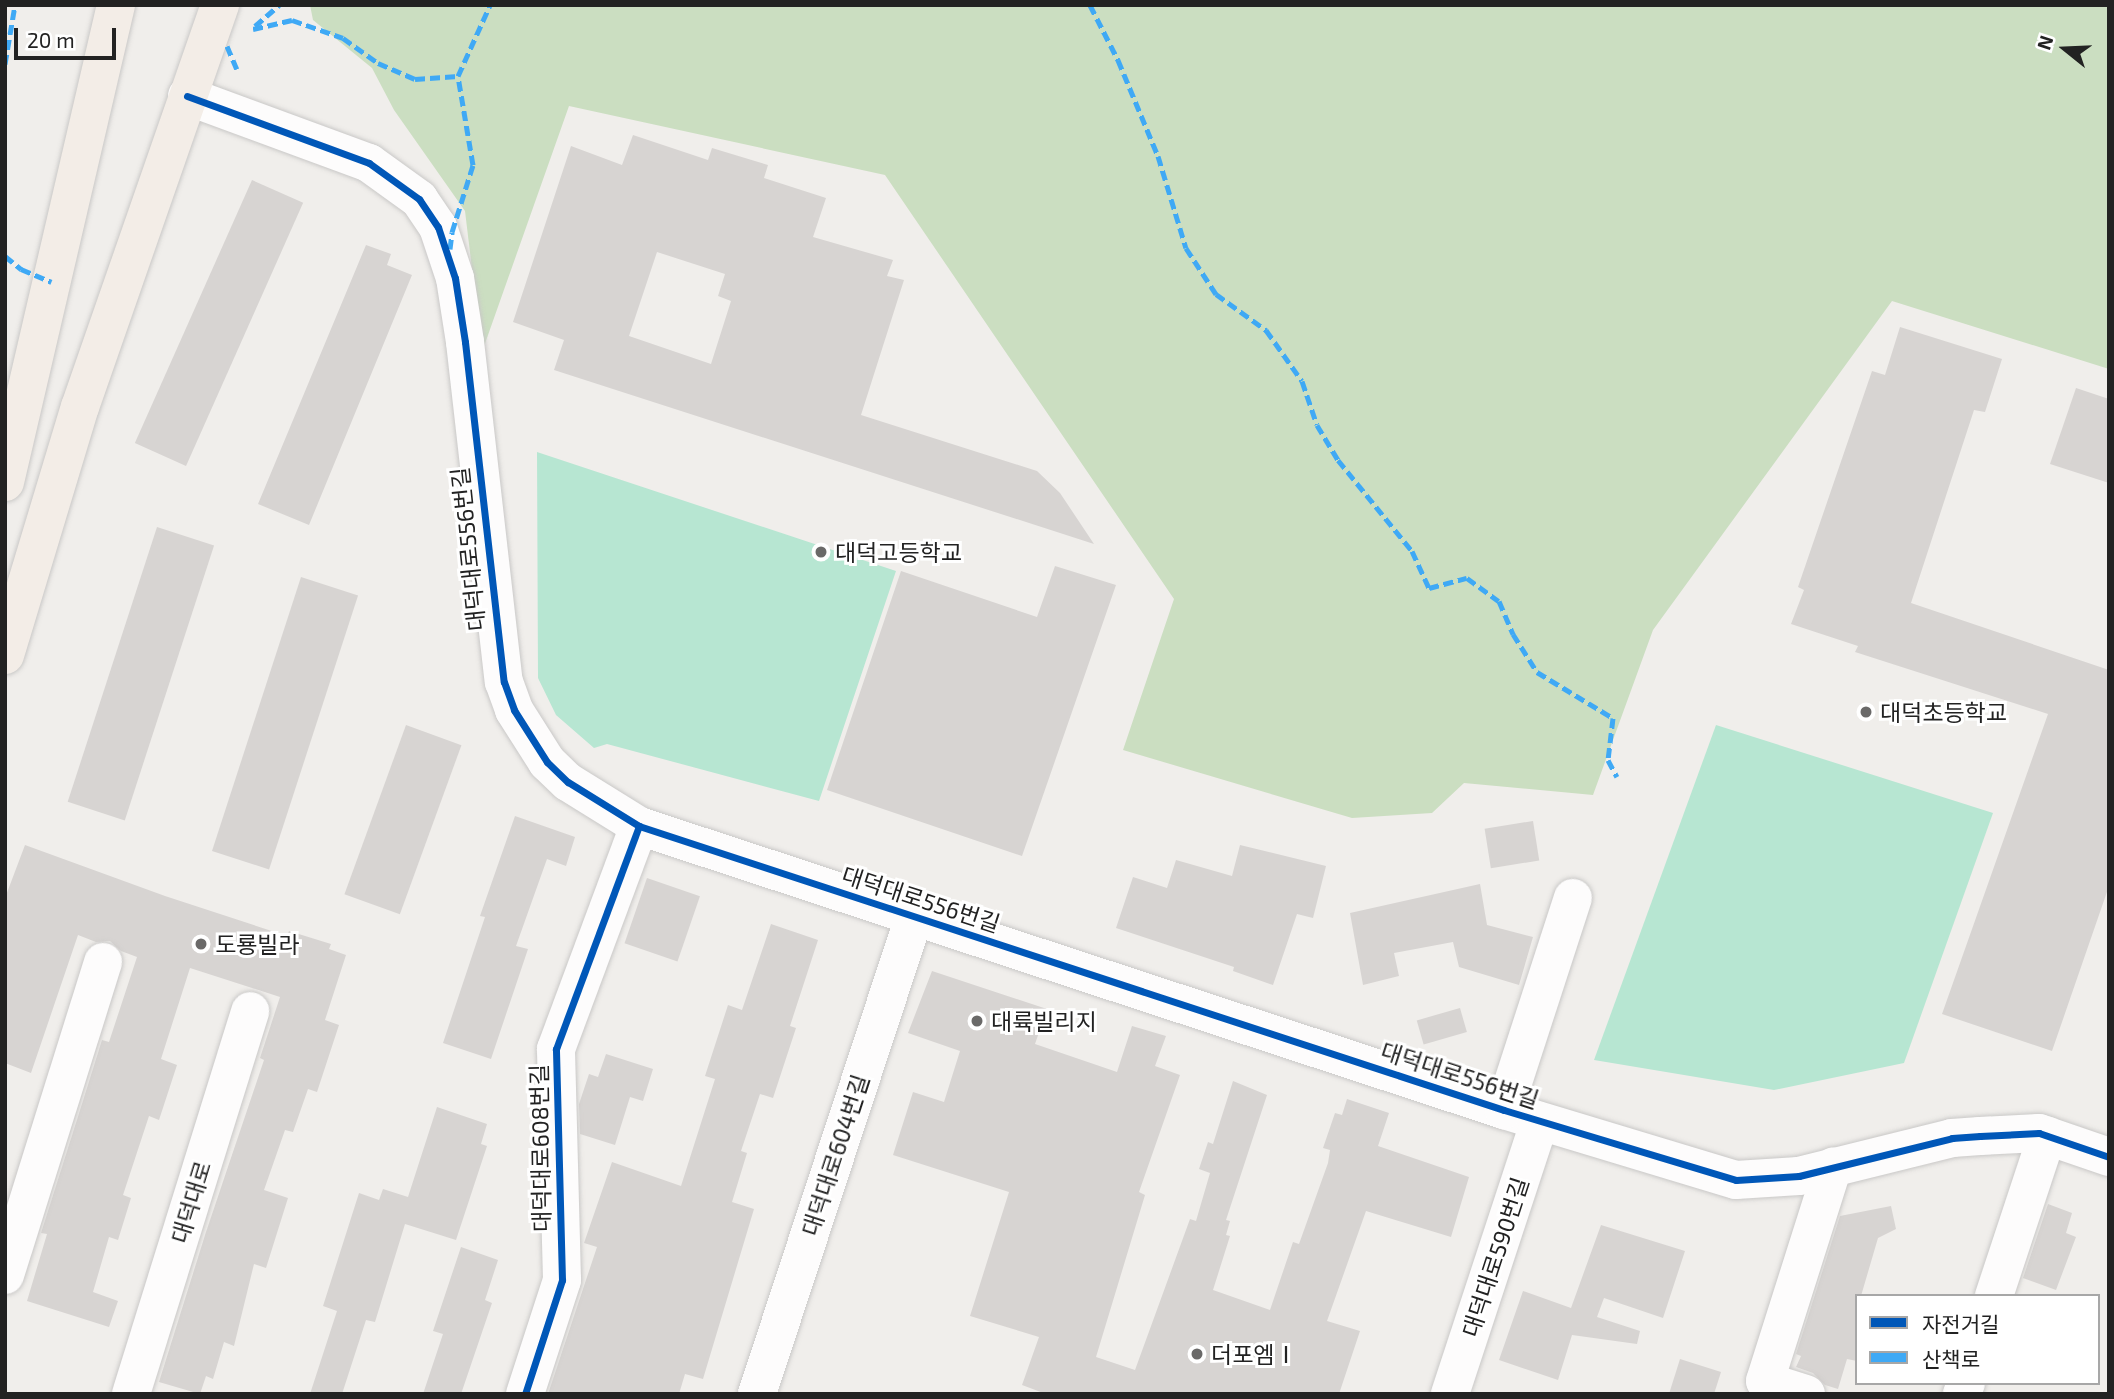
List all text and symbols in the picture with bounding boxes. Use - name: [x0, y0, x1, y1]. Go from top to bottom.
- scale bar: [18, 14, 119, 58]
- north arrow: [2030, 14, 2100, 84]
- text: 20 m: [27, 27, 75, 52]
- text: N: [2031, 32, 2058, 52]
- street label: 대덕대로556번길: [446, 466, 490, 632]
- place label: 대덕고등학교: [835, 538, 962, 566]
- marker: 대덕고등학교: [813, 544, 829, 560]
- place label: 대덕초등학교: [1880, 698, 2007, 726]
- marker: 대덕초등학교: [1858, 704, 1874, 720]
- street label: 대덕대로556번길: [838, 860, 1004, 938]
- place label: 도룡빌라: [215, 930, 300, 958]
- marker: 도룡빌라: [193, 936, 209, 952]
- place label: 대륙빌리지: [991, 1007, 1097, 1035]
- marker: 대륙빌리지: [969, 1013, 985, 1029]
- street label: 대덕대로556번길: [1377, 1036, 1543, 1114]
- street label: 대덕대로608번길: [525, 1064, 555, 1232]
- street label: 대덕대로604번길: [796, 1071, 874, 1239]
- street label: 대덕대로: [165, 1157, 217, 1247]
- street label: 대덕대로590번길: [1456, 1174, 1534, 1340]
- legend: [1855, 1294, 2100, 1385]
- text: 자전거길: [1922, 1311, 1999, 1336]
- place label: 더포엠Ⅰ: [1211, 1340, 1297, 1368]
- marker: 더포엠Ⅰ: [1189, 1346, 1205, 1362]
- text: 산책로: [1922, 1346, 1980, 1371]

